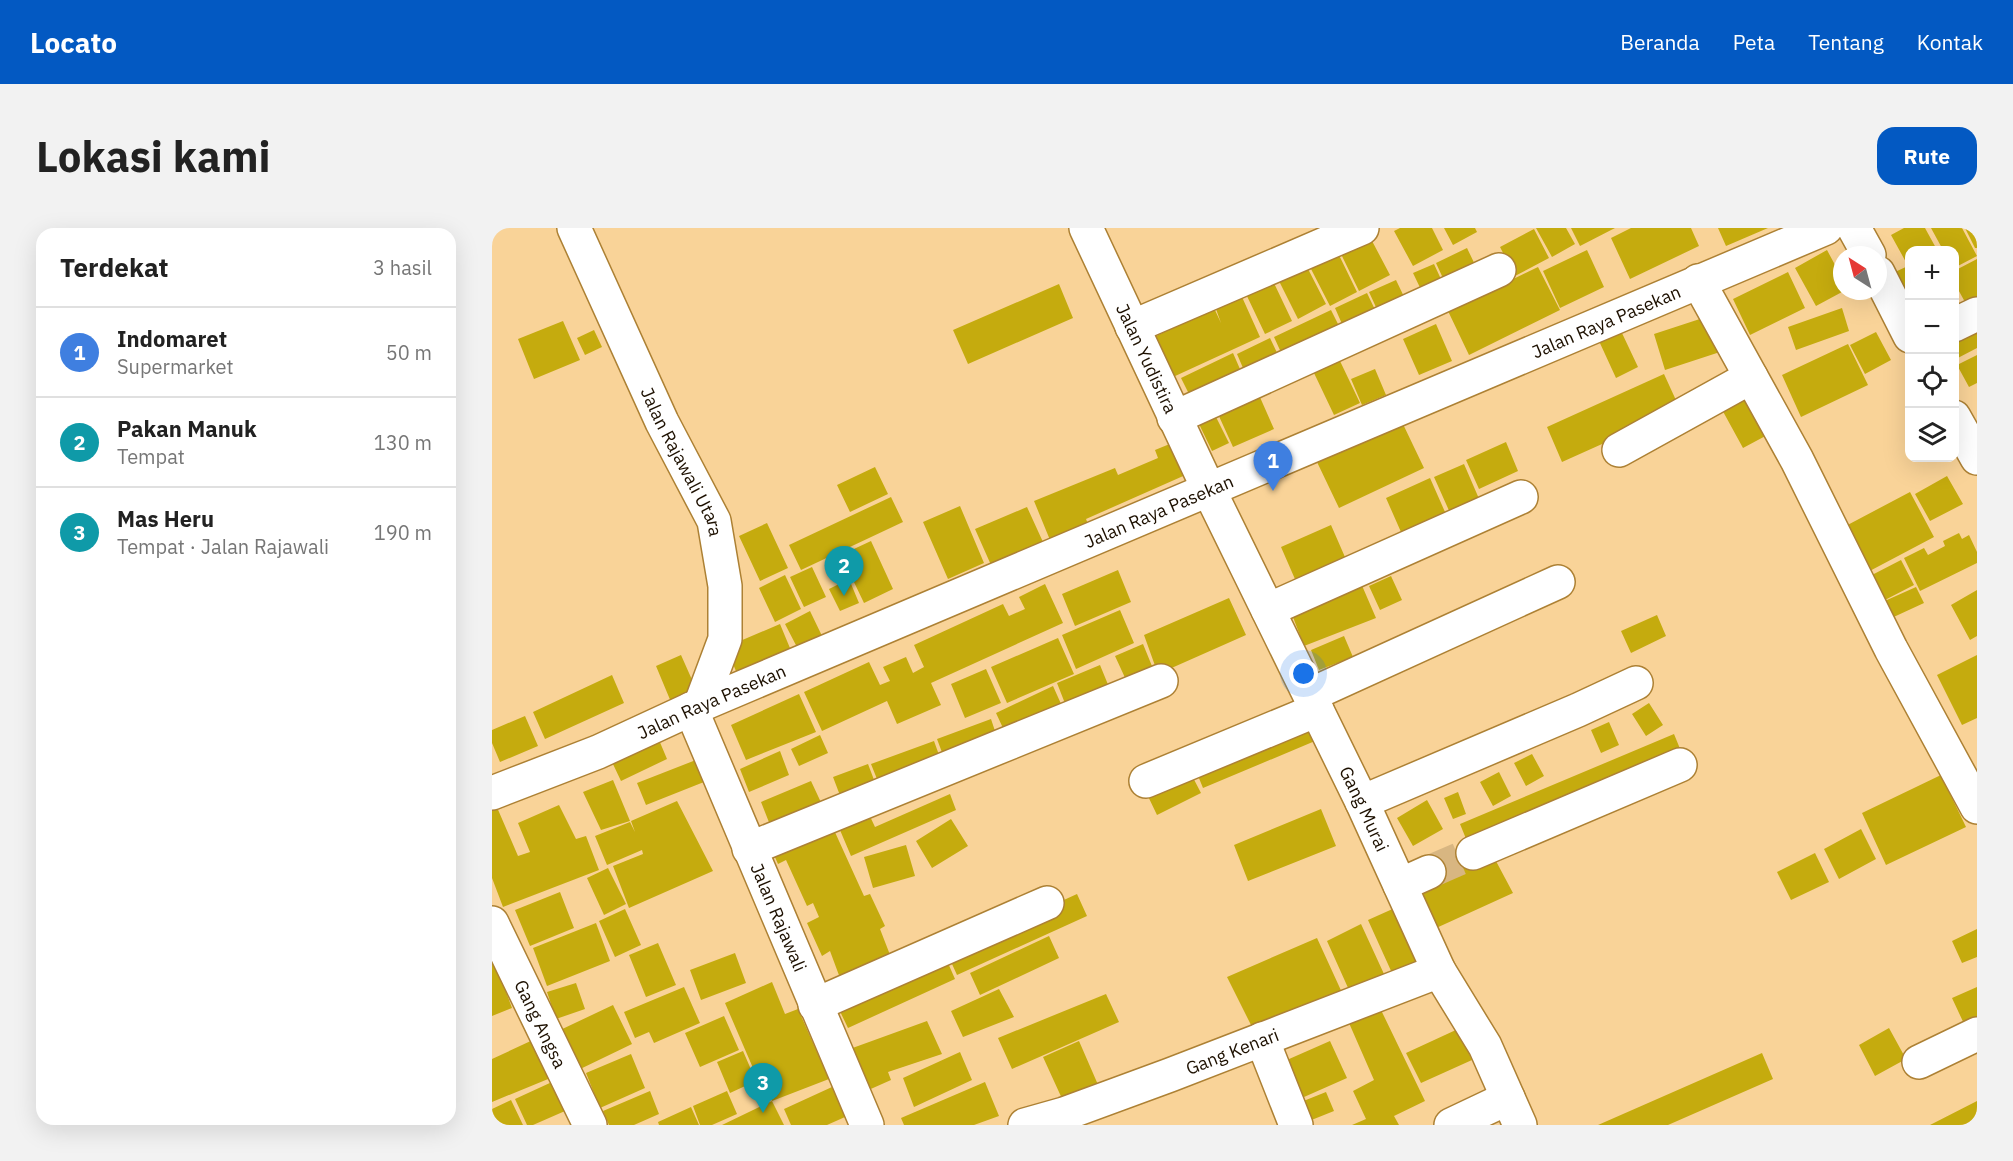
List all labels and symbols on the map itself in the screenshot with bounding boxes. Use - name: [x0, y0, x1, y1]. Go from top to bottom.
- north arrow: [1833, 246, 1887, 300]
- street label: Jalan Raya Pasekan: [1528, 279, 1684, 363]
- street label: Jalan Yudistira: [1112, 300, 1183, 417]
- street label: Jalan Rajawali Utara: [636, 383, 728, 538]
- pin: 1: [1254, 442, 1292, 491]
- street label: Jalan Raya Pasekan: [1081, 469, 1237, 553]
- pin: 2: [824, 546, 864, 596]
- street label: Jalan Raya Pasekan: [634, 659, 789, 744]
- your location: [1289, 659, 1318, 688]
- street label: Gang Murai: [1335, 762, 1394, 855]
- street label: Jalan Rajawali: [746, 859, 812, 975]
- street label: Gang Angsa: [510, 976, 572, 1072]
- street label: Gang Kenari: [1182, 1023, 1282, 1079]
- pin: 3: [744, 1064, 782, 1113]

